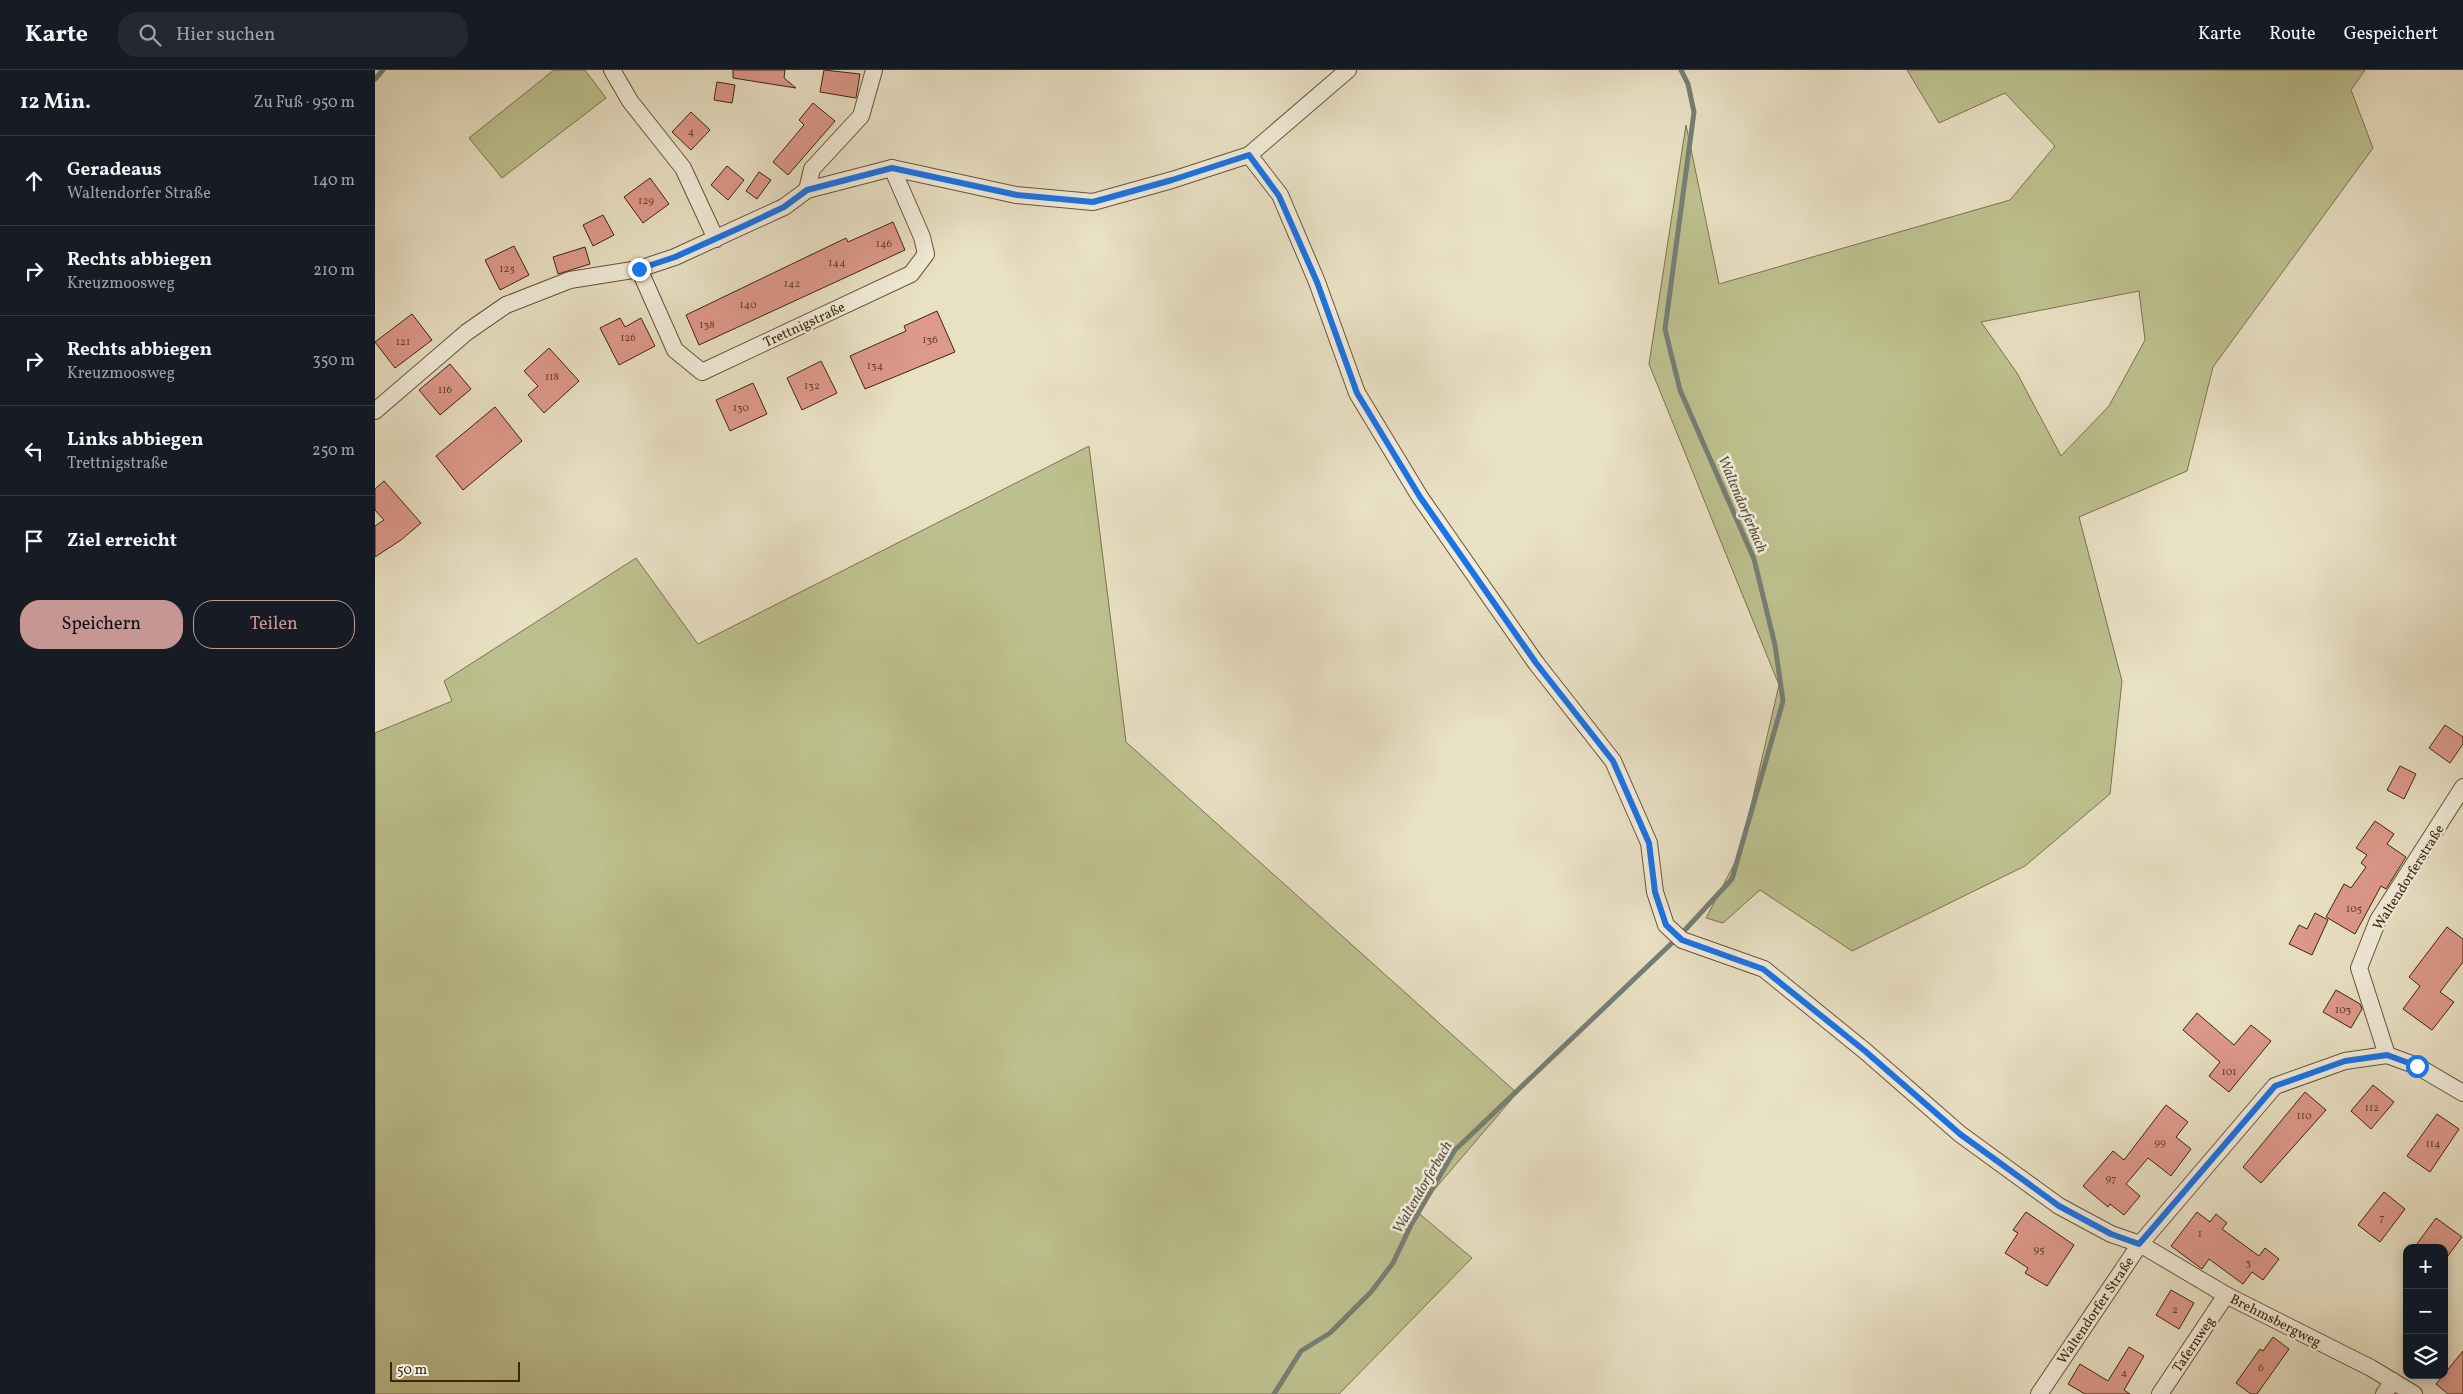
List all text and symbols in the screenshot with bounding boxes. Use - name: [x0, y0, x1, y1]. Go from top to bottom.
- search box: [118, 12, 468, 57]
- text: Karte: [25, 18, 88, 52]
- icon: search: [136, 21, 164, 49]
- text: Hier suchen: [176, 22, 275, 48]
- text: Karte: [2198, 22, 2241, 47]
- text: Route: [2269, 22, 2316, 47]
- text: Gespeichert: [2344, 22, 2438, 47]
- text: 12 Min.: [20, 88, 91, 117]
- text: Zu Fuß · 950 m: [254, 92, 355, 114]
- house number: 4: [688, 125, 695, 140]
- text: Geradeaus: [67, 157, 162, 183]
- icon: ahead: [20, 167, 48, 195]
- text: 140 m: [313, 170, 355, 192]
- text: Waltendorfer Straße: [67, 183, 211, 205]
- house number: 129: [638, 194, 654, 209]
- house number: 146: [876, 237, 893, 252]
- text: Rechts abbiegen: [67, 247, 212, 273]
- house number: 144: [828, 256, 846, 271]
- icon: right: [20, 257, 48, 285]
- route end: [628, 258, 651, 281]
- text: 210 m: [313, 260, 355, 282]
- house number: 125: [499, 262, 515, 277]
- text: Kreuzmoosweg: [67, 273, 175, 295]
- house number: 142: [784, 277, 800, 292]
- house number: 140: [739, 298, 757, 313]
- street label: Trettnigstraße: [761, 298, 849, 353]
- house number: 138: [699, 318, 715, 333]
- house number: 126: [620, 331, 636, 346]
- house number: 136: [922, 333, 938, 348]
- house number: 121: [396, 335, 410, 350]
- text: Rechts abbiegen: [67, 337, 212, 363]
- icon: right: [20, 347, 48, 375]
- text: 350 m: [312, 350, 355, 372]
- house number: 134: [867, 359, 884, 374]
- text: Kreuzmoosweg: [67, 363, 175, 385]
- house number: 118: [545, 370, 559, 385]
- house number: 132: [804, 379, 820, 394]
- house number: 116: [438, 383, 452, 398]
- house number: 130: [733, 401, 750, 416]
- text: Links abbiegen: [67, 427, 204, 453]
- icon: left: [20, 437, 48, 465]
- text: 250 m: [312, 440, 355, 462]
- text: Trettnigstraße: [67, 453, 168, 475]
- water label: Waltendorferbach: [1712, 453, 1772, 557]
- icon: arrive: [20, 527, 48, 555]
- text: Ziel erreicht: [67, 528, 177, 554]
- button: Speichern: [20, 600, 183, 649]
- button: Teilen: [193, 600, 355, 649]
- street label: Waltendorferstraße: [2369, 821, 2450, 934]
- house number: 105: [2346, 902, 2362, 917]
- house number: 103: [2335, 1003, 2351, 1018]
- route start: [2406, 1055, 2429, 1078]
- house number: 101: [2221, 1065, 2237, 1080]
- house number: 112: [2365, 1101, 2379, 1116]
- house number: 110: [2296, 1109, 2312, 1124]
- house number: 99: [2154, 1136, 2166, 1151]
- water label: Waltendorferbach: [1388, 1137, 1458, 1238]
- house number: 114: [2425, 1137, 2441, 1152]
- house number: 97: [2105, 1172, 2117, 1187]
- house number: 7: [2379, 1211, 2385, 1226]
- house number: 1: [2198, 1227, 2202, 1242]
- house number: 95: [2034, 1243, 2044, 1258]
- map controls: [2403, 1244, 2448, 1379]
- button: +: [2403, 1244, 2448, 1289]
- street label: Waltendorfer Straße: [2053, 1253, 2139, 1368]
- house number: 3: [2245, 1256, 2251, 1271]
- button: −: [2403, 1289, 2448, 1334]
- street label: Brehmsbergweg: [2227, 1290, 2324, 1352]
- house number: 2: [2172, 1303, 2178, 1318]
- street label: Tafernweg: [2168, 1313, 2220, 1377]
- button: layers: [2403, 1334, 2448, 1379]
- scale bar: [390, 1359, 520, 1382]
- text: 50 m: [397, 1361, 427, 1380]
- house number: 6: [2258, 1361, 2264, 1376]
- house number: 4: [2121, 1366, 2128, 1381]

